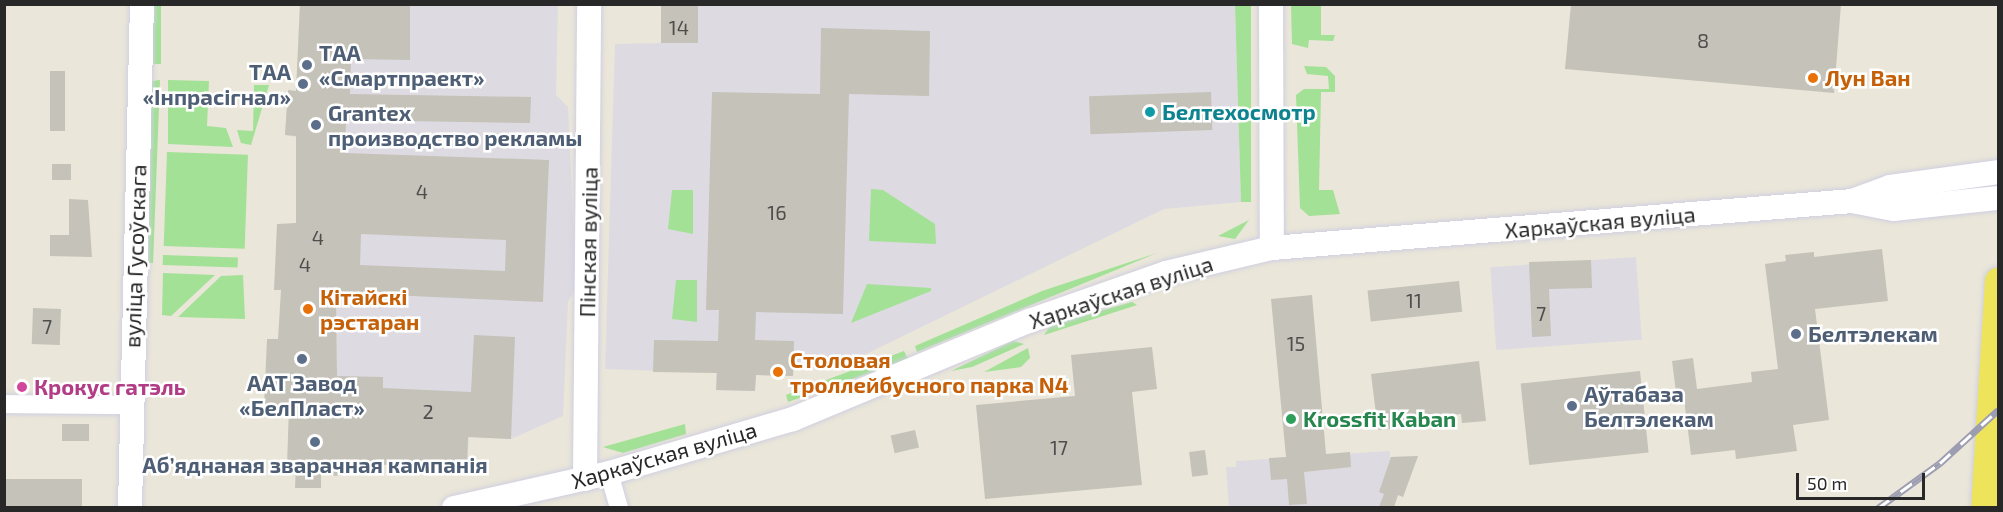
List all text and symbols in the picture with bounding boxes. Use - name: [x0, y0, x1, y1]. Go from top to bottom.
- house number: 14: [669, 15, 689, 39]
- house number: 8: [1697, 28, 1709, 52]
- place label: ТАА «Смартпраект»: [319, 39, 484, 90]
- place label: ТАА «Інпрасігнал»: [143, 58, 291, 110]
- marker: ТАА «Смартпраект»: [300, 58, 314, 72]
- place label: Лун Ван: [1825, 65, 1911, 91]
- marker: Лун Ван: [1806, 71, 1820, 85]
- marker: ТАА «Інпрасігнал»: [296, 77, 310, 91]
- place label: Grantex производство рекламы: [328, 99, 582, 150]
- place label: Белтехосмотр: [1162, 99, 1316, 125]
- marker: Белтехосмотр: [1143, 105, 1157, 119]
- marker: Grantex производство рекламы: [309, 118, 323, 132]
- street label: вуліца Гусоўскага: [119, 164, 151, 348]
- street label: Пінская вуліца: [573, 166, 603, 318]
- house number: 4: [416, 179, 428, 203]
- house number: 16: [767, 200, 787, 224]
- street label: Харкаўская вуліца: [1503, 200, 1697, 244]
- house number: 4: [312, 225, 324, 249]
- street label: Харкаўская вуліца: [1026, 250, 1216, 334]
- house number: 4: [299, 252, 311, 276]
- place label: Кітайскі рэстаран: [320, 283, 419, 334]
- house number: 11: [1406, 288, 1422, 312]
- house number: 7: [1536, 301, 1546, 325]
- marker: Кітайскі рэстаран: [301, 302, 315, 316]
- house number: 7: [42, 314, 52, 338]
- place label: Белтэлекам: [1808, 321, 1938, 347]
- marker: Белтэлекам: [1789, 327, 1803, 341]
- house number: 15: [1287, 331, 1305, 355]
- place label: Столовая троллейбусного парка N4: [790, 346, 1069, 398]
- marker: ААТ Завод «БелПласт»: [295, 352, 309, 366]
- marker: Столовая троллейбусного парка N4: [771, 365, 785, 379]
- place label: ААТ Завод «БелПласт»: [239, 369, 365, 420]
- place label: Крокус гатэль: [34, 374, 186, 400]
- marker: Крокус гатэль: [15, 380, 29, 394]
- place label: Аўтабаза Белтэлекам: [1584, 380, 1714, 432]
- house number: 2: [422, 399, 434, 423]
- marker: Аўтабаза Белтэлекам: [1565, 399, 1579, 413]
- place label: Krossfit Kaban: [1303, 406, 1456, 432]
- marker: Krossfit Kaban: [1284, 412, 1298, 426]
- street label: Харкаўская вуліца: [568, 416, 760, 494]
- marker: Абʼяднаная зварачная кампанія: [308, 435, 322, 449]
- house number: 17: [1050, 435, 1068, 459]
- place label: Абʼяднаная зварачная кампанія: [142, 452, 488, 478]
- scale bar: [1799, 461, 1928, 499]
- text: 50 m: [1807, 472, 1847, 494]

